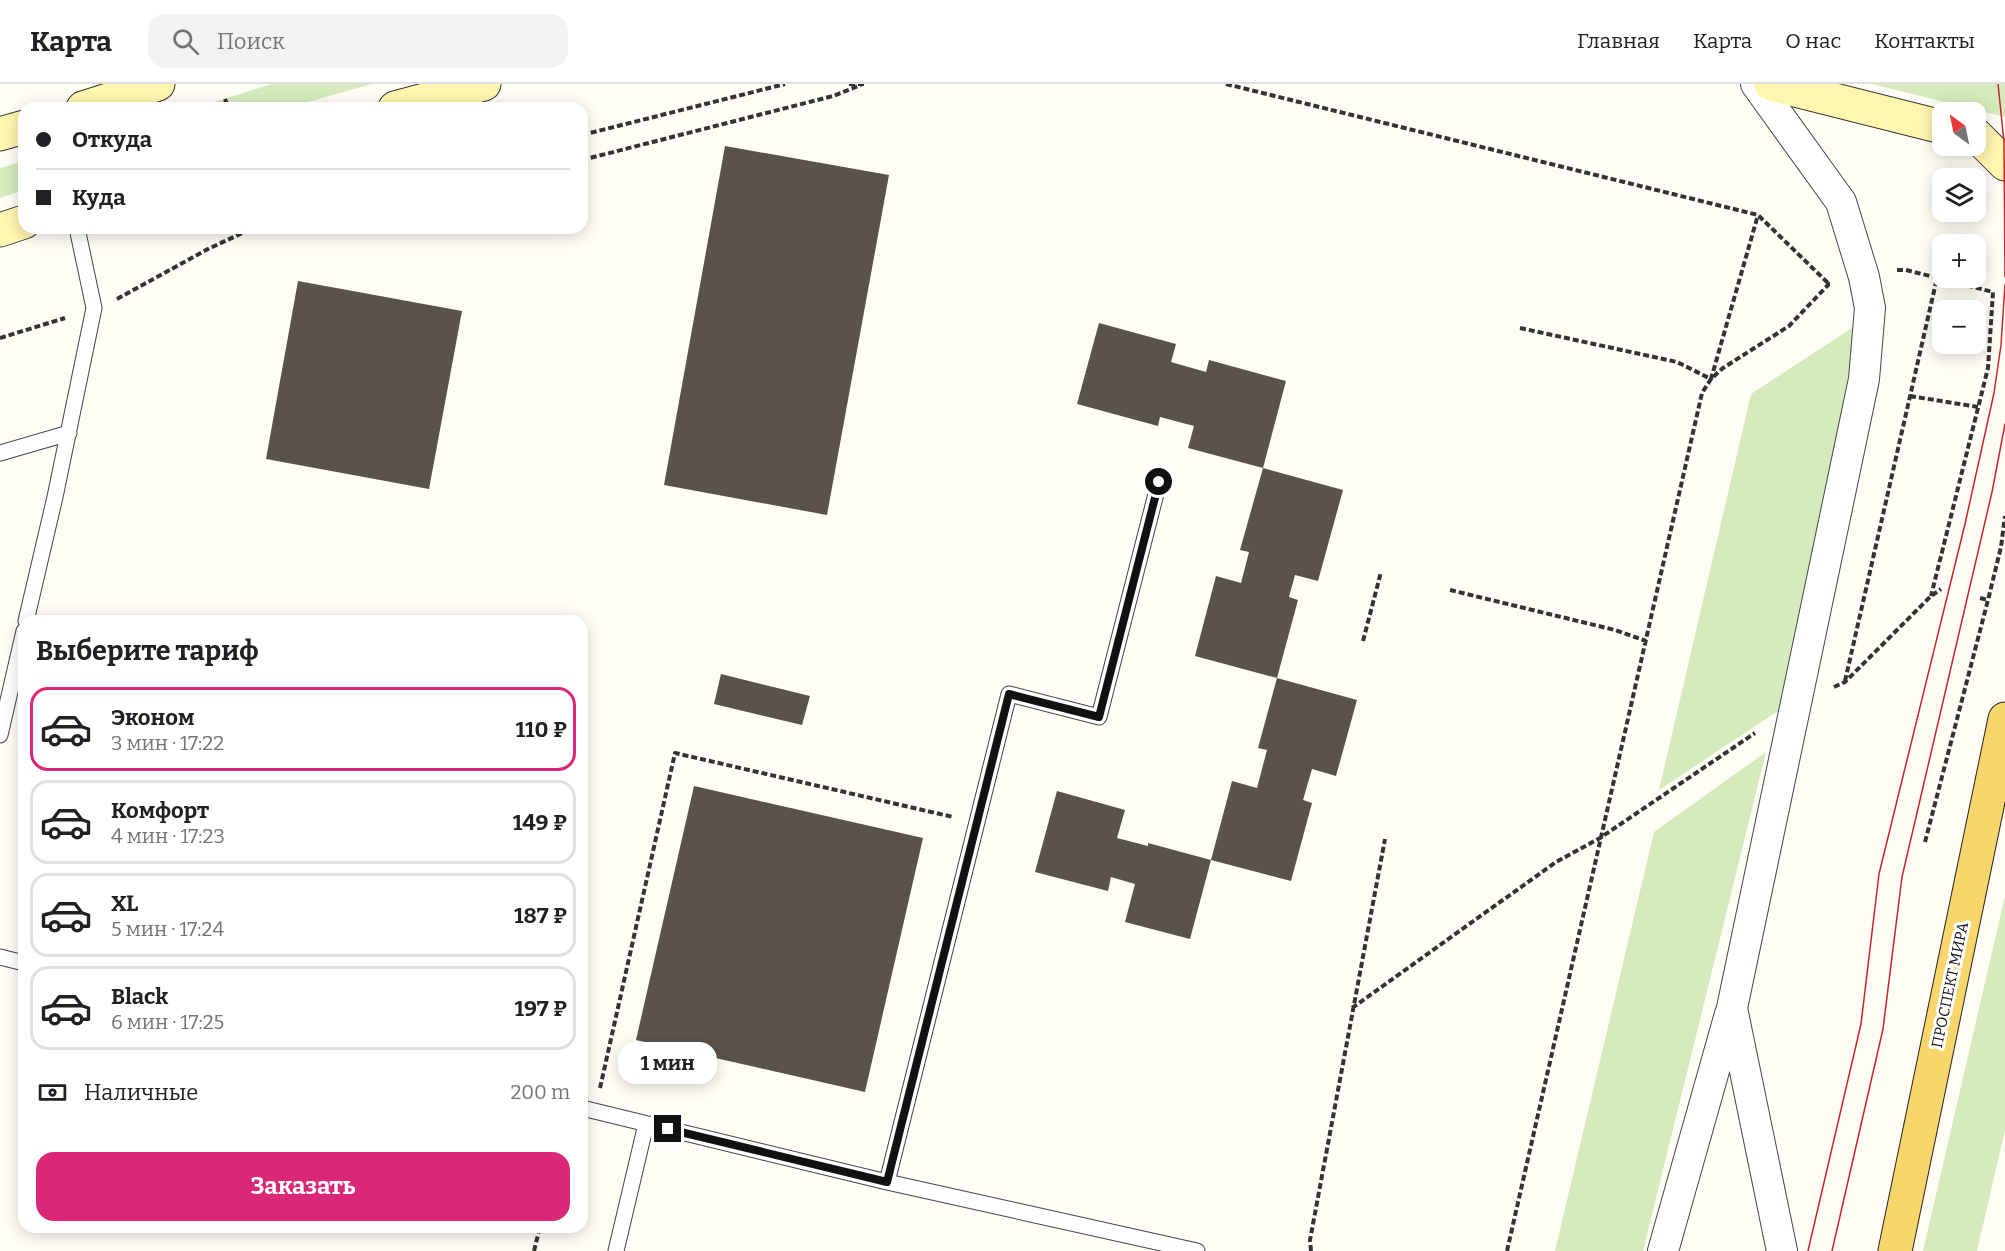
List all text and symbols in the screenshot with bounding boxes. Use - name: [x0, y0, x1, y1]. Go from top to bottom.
- search box: [148, 14, 568, 68]
- text: Карта: [30, 25, 112, 58]
- icon: search: [169, 25, 202, 58]
- text: Поиск: [217, 28, 285, 55]
- text: Главная: [1577, 28, 1660, 54]
- text: Карта: [1693, 28, 1752, 54]
- text: О нас: [1785, 28, 1841, 54]
- text: Контакты: [1874, 28, 1975, 54]
- north arrow: [1932, 102, 1986, 156]
- map controls: [1932, 102, 1986, 354]
- text: Откуда: [72, 126, 152, 153]
- button: layers: [1932, 168, 1986, 222]
- text: Куда: [72, 184, 126, 211]
- button: +: [1932, 234, 1986, 288]
- button: −: [1932, 300, 1986, 354]
- route start: [1145, 468, 1172, 495]
- text: Выберите тариф: [36, 635, 259, 667]
- icon: car: [39, 702, 93, 756]
- text: Эконом: [111, 704, 194, 731]
- text: 110 ₽: [516, 716, 567, 743]
- text: 3 мин · 17:22: [111, 731, 224, 755]
- icon: car: [39, 795, 93, 849]
- text: Комфорт: [111, 797, 209, 824]
- text: 149 ₽: [513, 809, 567, 836]
- text: 4 мин · 17:23: [111, 824, 225, 848]
- icon: car: [39, 888, 93, 942]
- text: XL: [111, 890, 138, 917]
- text: 187 ₽: [514, 902, 567, 929]
- text: 5 мин · 17:24: [111, 917, 224, 941]
- street label: ПРОСПЕКТ МИРА: [1928, 920, 1972, 1050]
- icon: car: [39, 981, 93, 1035]
- text: Black: [111, 983, 168, 1010]
- text: 197 ₽: [515, 995, 567, 1022]
- text: 6 мин · 17:25: [111, 1010, 224, 1034]
- callout: 1 мин: [618, 1042, 718, 1084]
- text: 1 мин: [640, 1051, 695, 1075]
- icon: cash: [36, 1076, 69, 1109]
- text: Наличные: [84, 1079, 198, 1106]
- text: 200 m: [510, 1080, 570, 1104]
- route end: [654, 1115, 681, 1142]
- button: Заказать: [36, 1152, 570, 1221]

